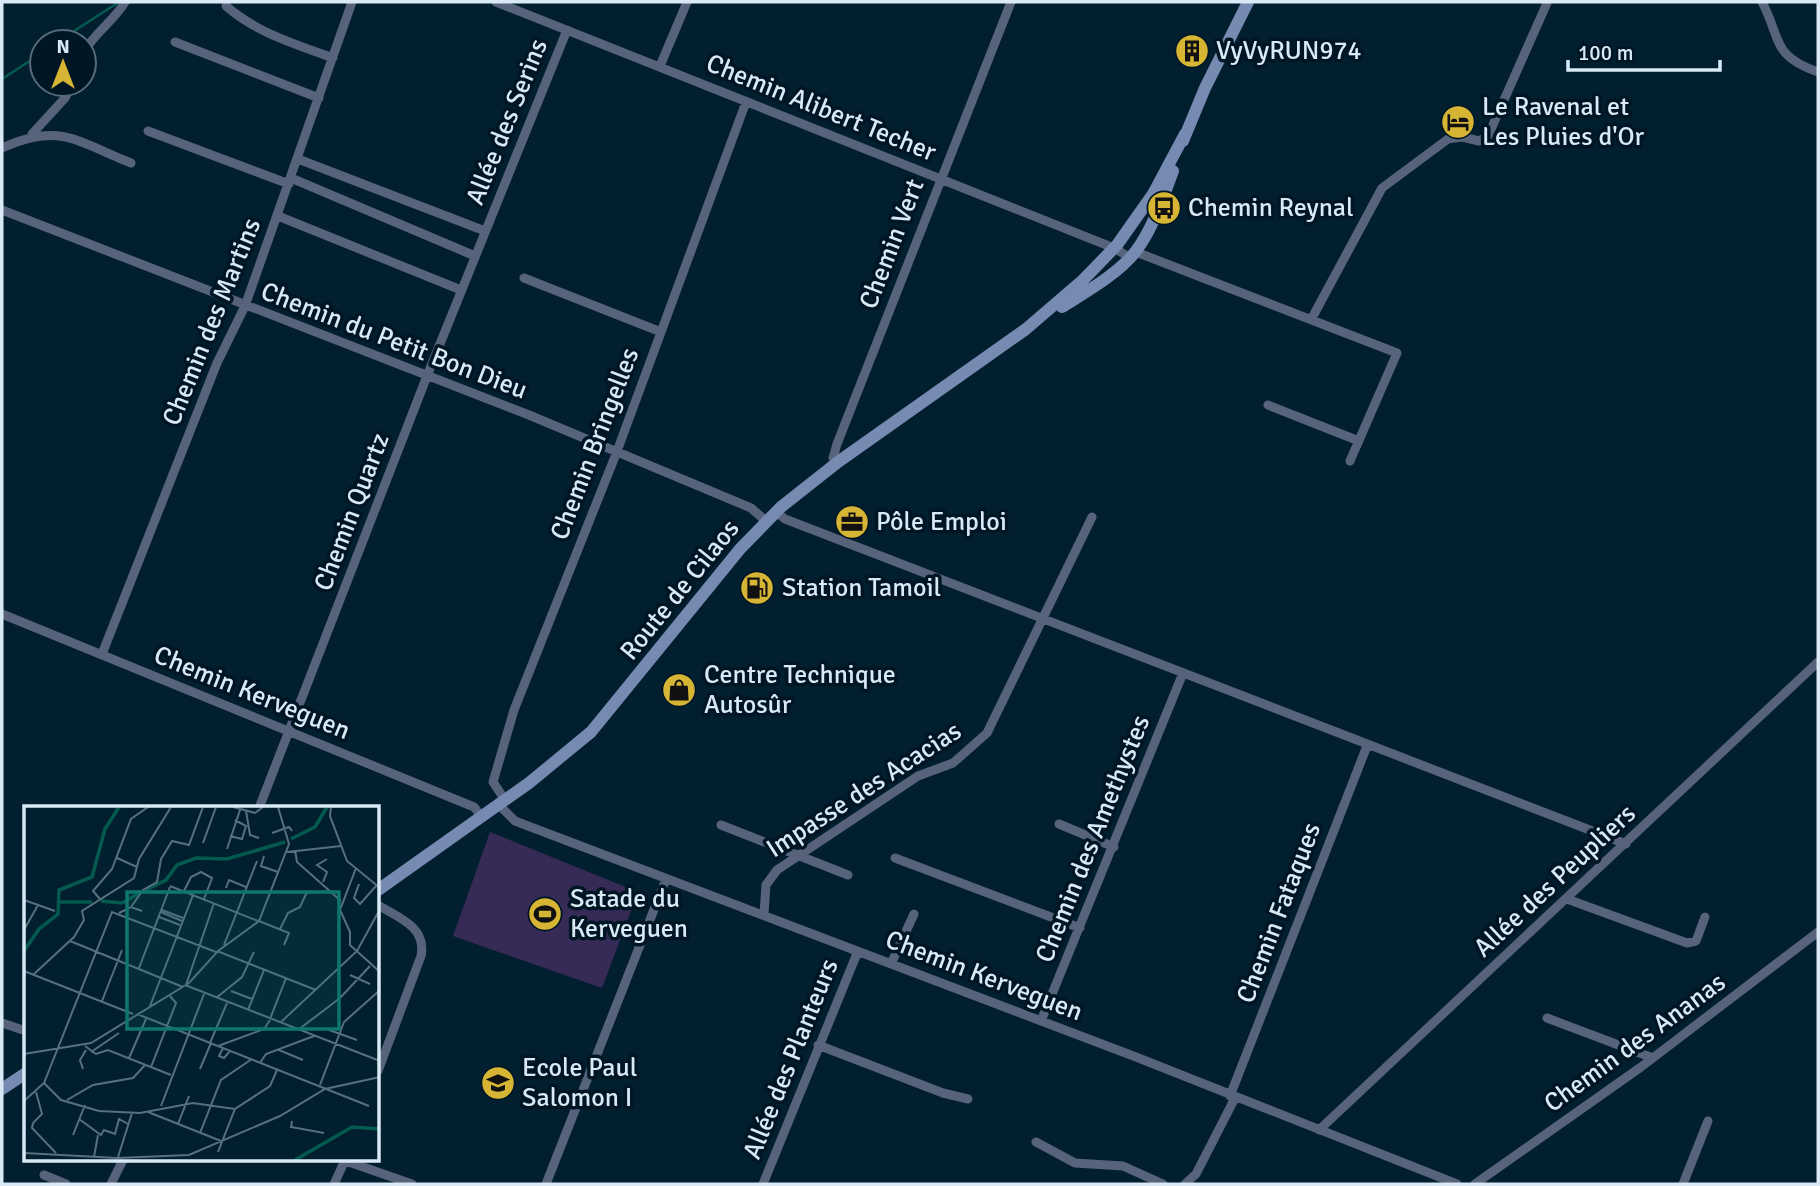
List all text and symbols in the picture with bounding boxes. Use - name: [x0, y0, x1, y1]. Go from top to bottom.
- north arrow: [28, 28, 98, 98]
- scale bar: [1568, 28, 1720, 72]
- building icon: VyVyRUN974: [1173, 32, 1211, 70]
- street label: Allée des Serins: [459, 34, 555, 210]
- text: N: [56, 35, 70, 59]
- place label: VyVyRUN974: [1216, 35, 1362, 67]
- text: 100 m: [1578, 40, 1633, 66]
- street label: Chemin Alibert Techer: [701, 47, 941, 169]
- place label: Le Ravenal et Les Pluies d'Or: [1482, 91, 1645, 153]
- hotel icon: Le Ravenal et Les Pluies d'Or: [1439, 103, 1477, 141]
- street label: Chemin Vert: [853, 175, 931, 313]
- bus stop icon: Chemin Reynal: [1145, 189, 1183, 227]
- place label: Chemin Reynal: [1188, 192, 1354, 224]
- street label: Chemin des Martins: [156, 214, 268, 430]
- street label: Chemin du Petit Bon Dieu: [256, 275, 532, 407]
- street label: Chemin Bringelles: [544, 344, 646, 544]
- street label: Chemin Quartz: [307, 429, 397, 595]
- office icon: Pôle Emploi: [833, 503, 871, 541]
- place label: Pôle Emploi: [876, 506, 1007, 538]
- street label: Route de Cilaos: [614, 513, 746, 667]
- fuel station icon: Station Tamoil: [738, 569, 776, 607]
- place label: Station Tamoil: [782, 572, 941, 604]
- street label: Chemin Kerveguen: [149, 639, 355, 747]
- place label: Centre Technique Autosûr: [704, 659, 896, 721]
- shop icon: Centre Technique Autosûr: [660, 671, 698, 709]
- street label: Chemin des Amethystes: [1029, 711, 1157, 967]
- street label: Impasse des Acacias: [761, 715, 967, 865]
- street label: Allée des Peupliers: [1467, 798, 1643, 964]
- inset map: [24, 806, 380, 1162]
- street label: Chemin Fataques: [1230, 818, 1328, 1008]
- place label: Satade du Kerveguen: [570, 883, 688, 945]
- sports icon: Satade du Kerveguen: [526, 895, 564, 933]
- street label: Chemin Kerveguen: [881, 924, 1087, 1028]
- street label: Allée des Planteurs: [736, 954, 846, 1164]
- street label: Chemin des Ananas: [1538, 966, 1732, 1120]
- place label: Ecole Paul Salomon I: [522, 1052, 637, 1114]
- school or university icon: Ecole Paul Salomon I: [479, 1064, 517, 1102]

